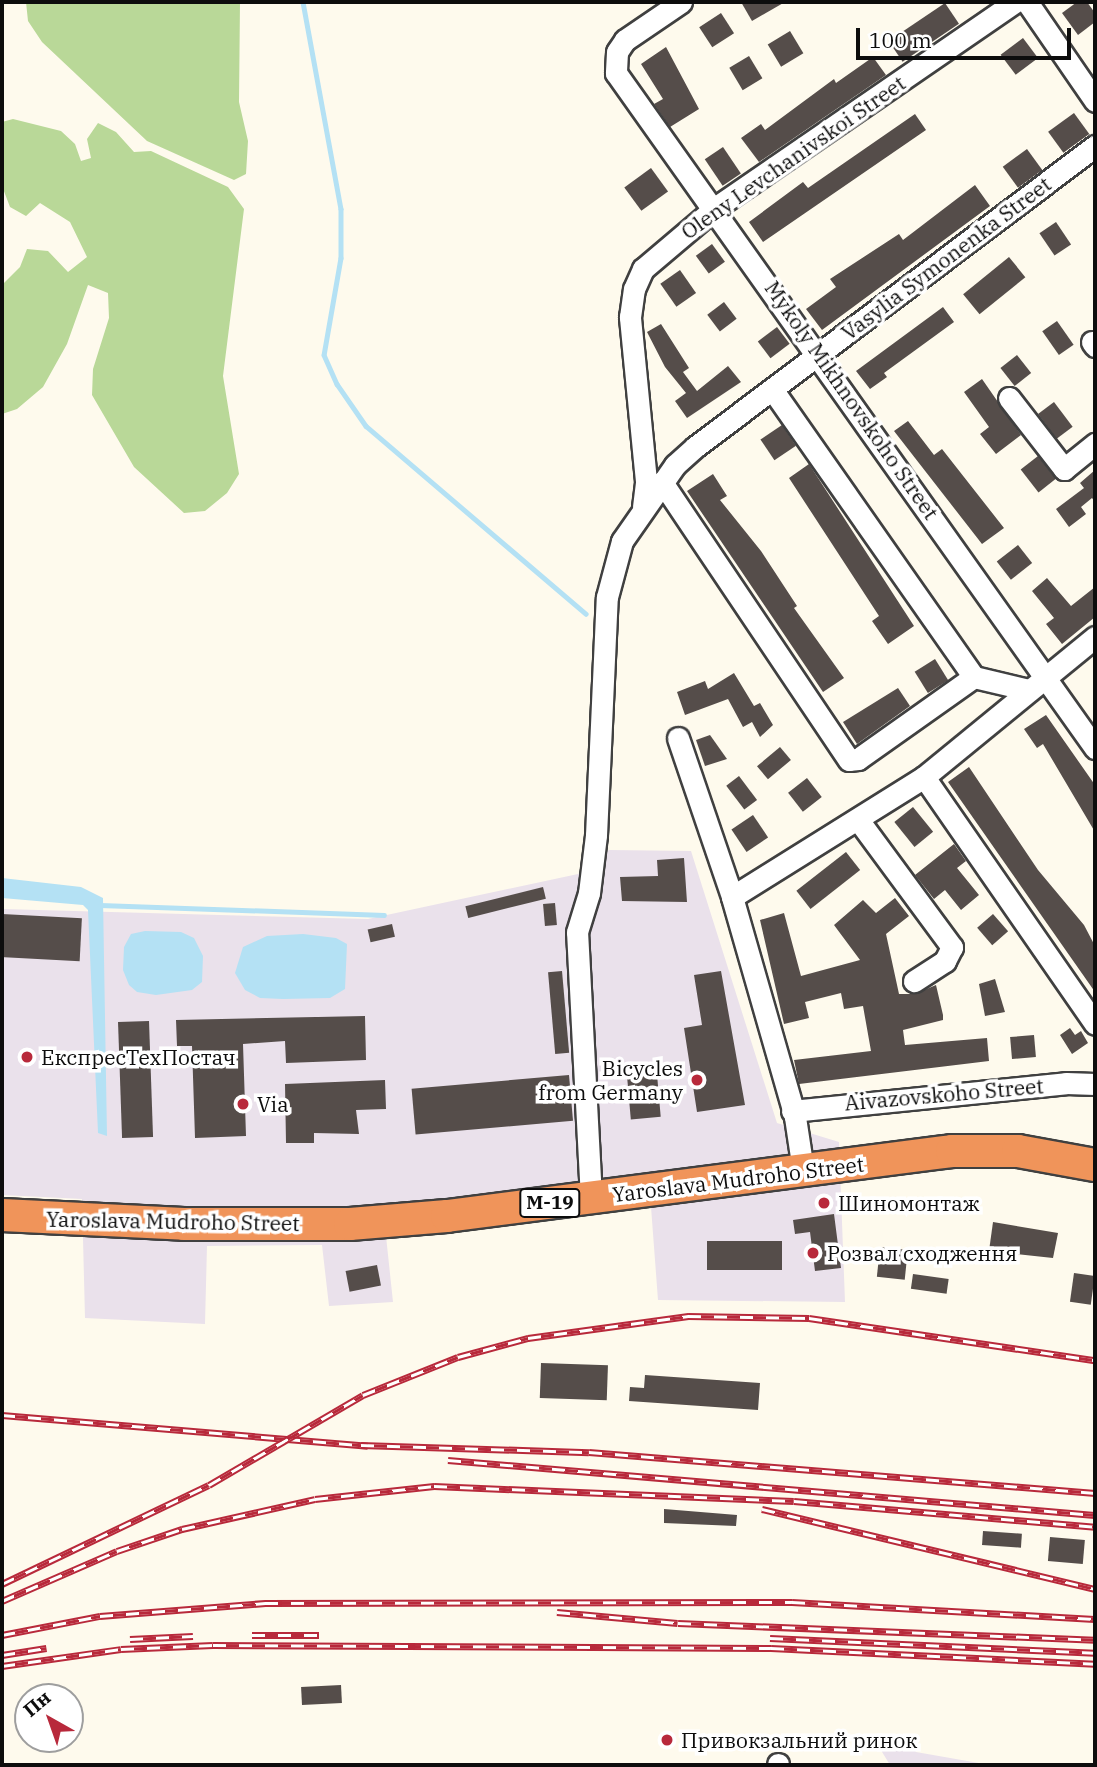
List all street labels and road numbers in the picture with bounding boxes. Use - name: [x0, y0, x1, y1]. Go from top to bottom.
- street label: Oleny Levchanivskoi Street: [676, 70, 910, 244]
- street label: Vasylia Symonenka Street: [836, 171, 1056, 345]
- street label: Mykoly Mikhnovskoho Street: [760, 276, 944, 524]
- street label: Aivazovskoho Street: [843, 1073, 1045, 1115]
- street label: Yaroslava Mudroho Street: [611, 1151, 865, 1207]
- road number: М-19: [518, 1188, 582, 1218]
- street label: Yaroslava Mudroho Street: [46, 1206, 300, 1236]

